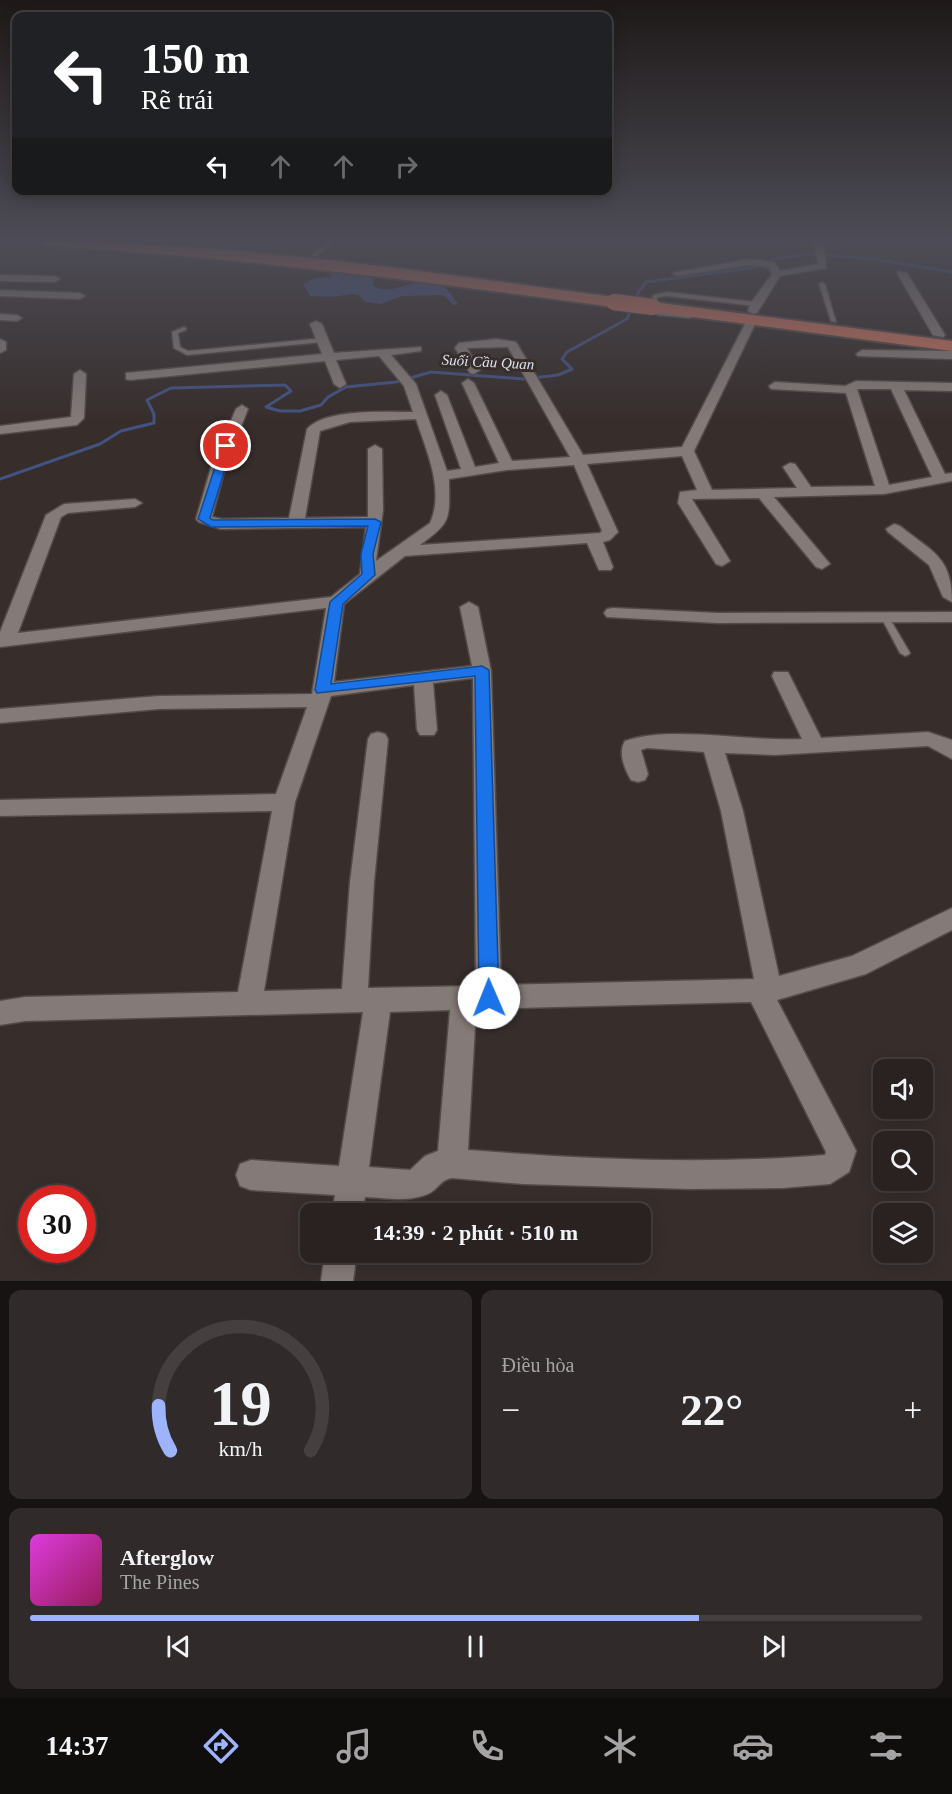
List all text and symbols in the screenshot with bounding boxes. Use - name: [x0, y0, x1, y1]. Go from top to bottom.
- icon: left: [42, 36, 120, 114]
- text: 150 m: [141, 36, 250, 82]
- text: Rẽ trái: [141, 85, 214, 115]
- icon: left: [201, 150, 234, 183]
- icon: ahead: [264, 150, 297, 183]
- icon: ahead: [327, 150, 360, 183]
- icon: right: [390, 150, 423, 183]
- water label: Suối Cầu Quan: [441, 352, 535, 372]
- pin: [200, 420, 251, 471]
- icon: arrive: [209, 429, 242, 462]
- position arrow: [457, 966, 521, 1030]
- map controls: [873, 1059, 933, 1263]
- button: sound: [873, 1059, 933, 1119]
- button: search: [873, 1131, 933, 1191]
- speed limit sign: 30: [18, 1185, 96, 1263]
- button: layers: [873, 1203, 933, 1263]
- text: 14:39 · 2 phút · 510 m: [373, 1220, 578, 1245]
- text: Điều hòa: [502, 1354, 574, 1376]
- text: 19: [209, 1369, 271, 1438]
- text: 22°: [680, 1385, 743, 1435]
- text: −: [502, 1392, 520, 1428]
- text: +: [903, 1392, 922, 1428]
- text: km/h: [218, 1438, 263, 1462]
- text: Afterglow: [120, 1545, 214, 1570]
- text: The Pines: [120, 1571, 199, 1593]
- icon: previous: [162, 1630, 195, 1663]
- icon: pause: [459, 1630, 492, 1663]
- icon: next: [757, 1630, 790, 1663]
- icon: directions: [200, 1725, 242, 1767]
- icon: music: [333, 1725, 375, 1767]
- icon: phone: [466, 1725, 508, 1767]
- icon: climate: [599, 1725, 641, 1767]
- icon: car: [732, 1725, 774, 1767]
- icon: filters: [865, 1725, 907, 1767]
- text: 14:37: [46, 1731, 109, 1761]

